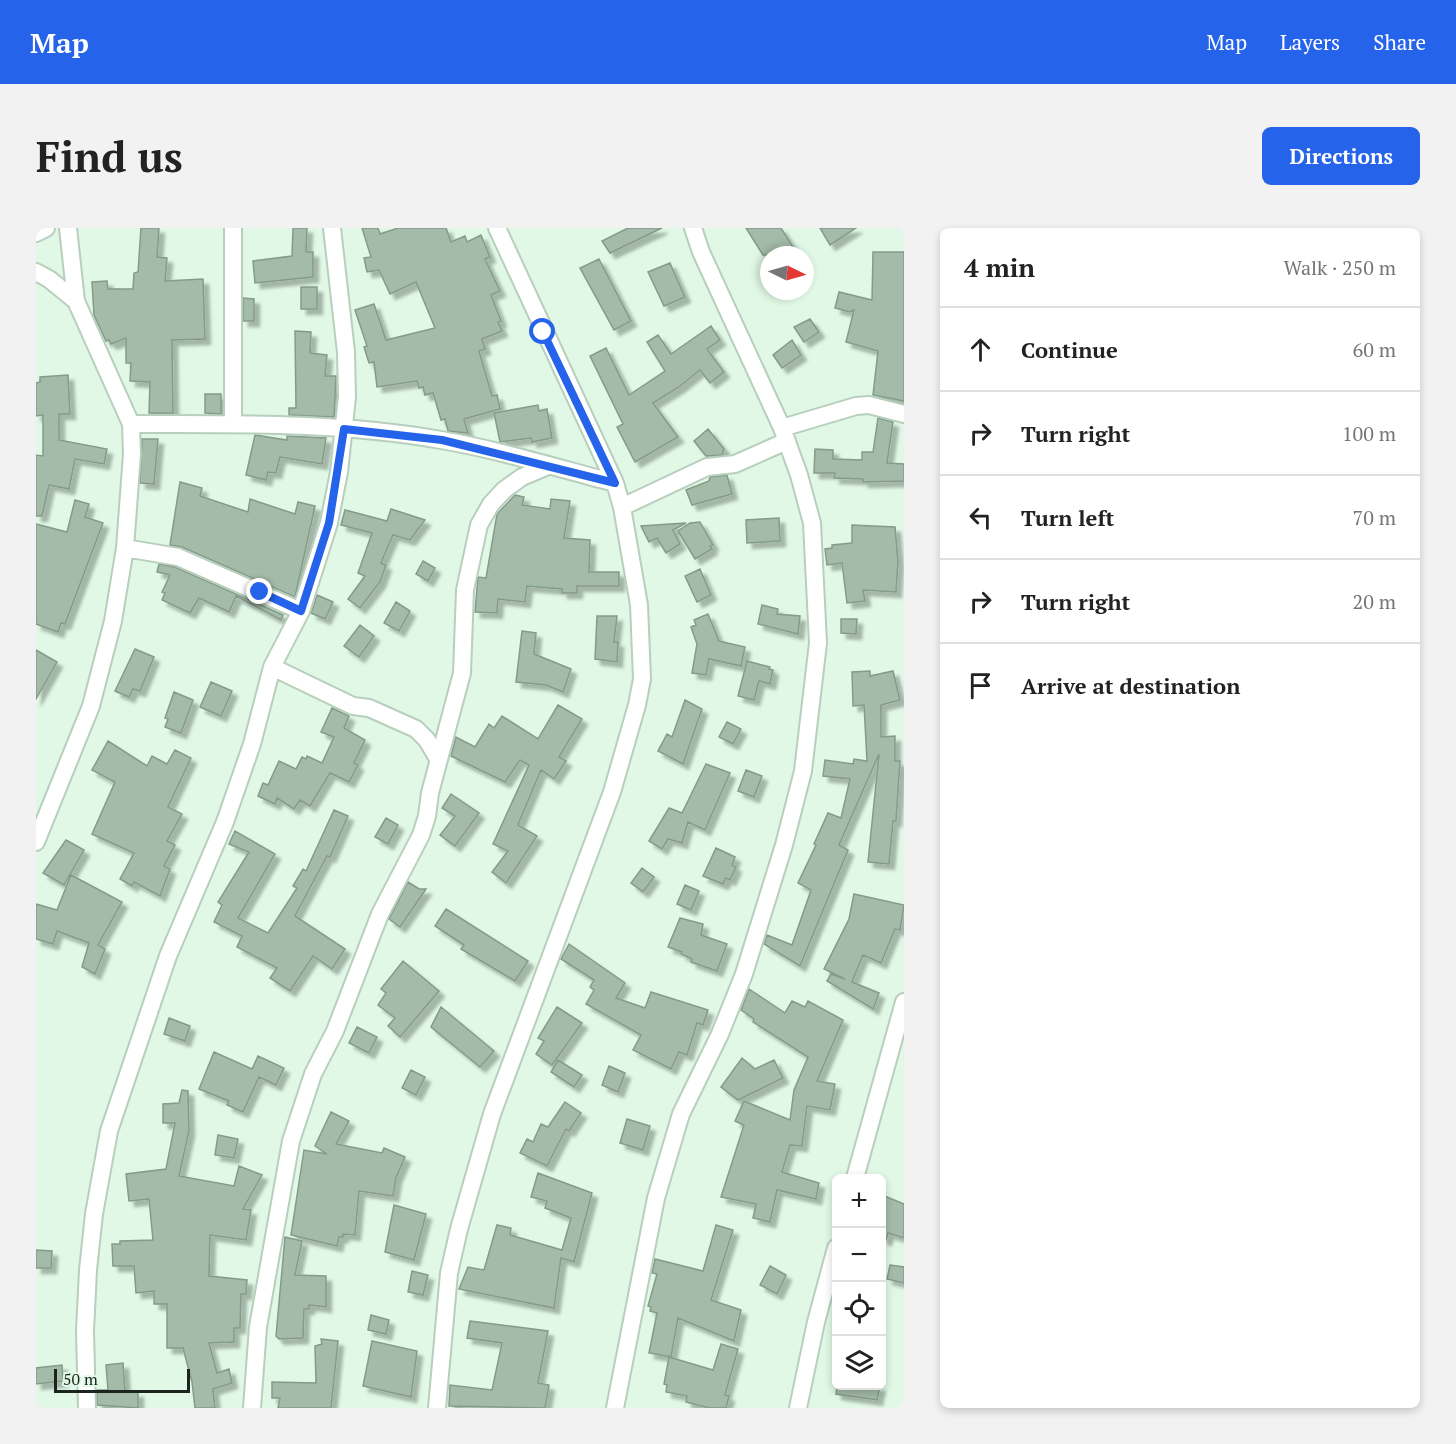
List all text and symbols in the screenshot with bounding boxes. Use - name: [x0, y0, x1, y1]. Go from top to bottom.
- text: Map: [30, 24, 89, 61]
- text: Map: [1206, 28, 1247, 56]
- text: Layers: [1280, 28, 1340, 56]
- text: Share: [1373, 28, 1426, 56]
- button: Directions: [1262, 127, 1420, 185]
- text: Find us: [36, 128, 183, 184]
- north arrow: [760, 246, 814, 300]
- text: 4 min: [964, 250, 1035, 284]
- text: Walk · 250 m: [1284, 254, 1396, 281]
- route start: [529, 318, 555, 344]
- icon: ahead: [964, 333, 997, 366]
- text: Continue: [1021, 335, 1118, 364]
- text: 60 m: [1353, 336, 1396, 363]
- icon: right: [964, 417, 997, 450]
- text: Turn right: [1021, 419, 1130, 448]
- text: 100 m: [1342, 420, 1396, 447]
- icon: left: [964, 501, 997, 534]
- text: Turn left: [1021, 503, 1114, 532]
- text: 70 m: [1353, 504, 1396, 531]
- route end: [246, 578, 272, 604]
- icon: right: [964, 585, 997, 618]
- text: Turn right: [1021, 587, 1130, 616]
- text: 20 m: [1353, 588, 1396, 615]
- icon: arrive: [964, 669, 997, 702]
- text: Arrive at destination: [1021, 671, 1240, 700]
- map controls: [832, 1174, 886, 1390]
- button: +: [832, 1174, 886, 1228]
- button: −: [832, 1228, 886, 1282]
- button: locate: [832, 1282, 886, 1336]
- button: layers: [832, 1336, 886, 1390]
- scale bar: [54, 1366, 190, 1394]
- text: 50 m: [63, 1368, 98, 1390]

